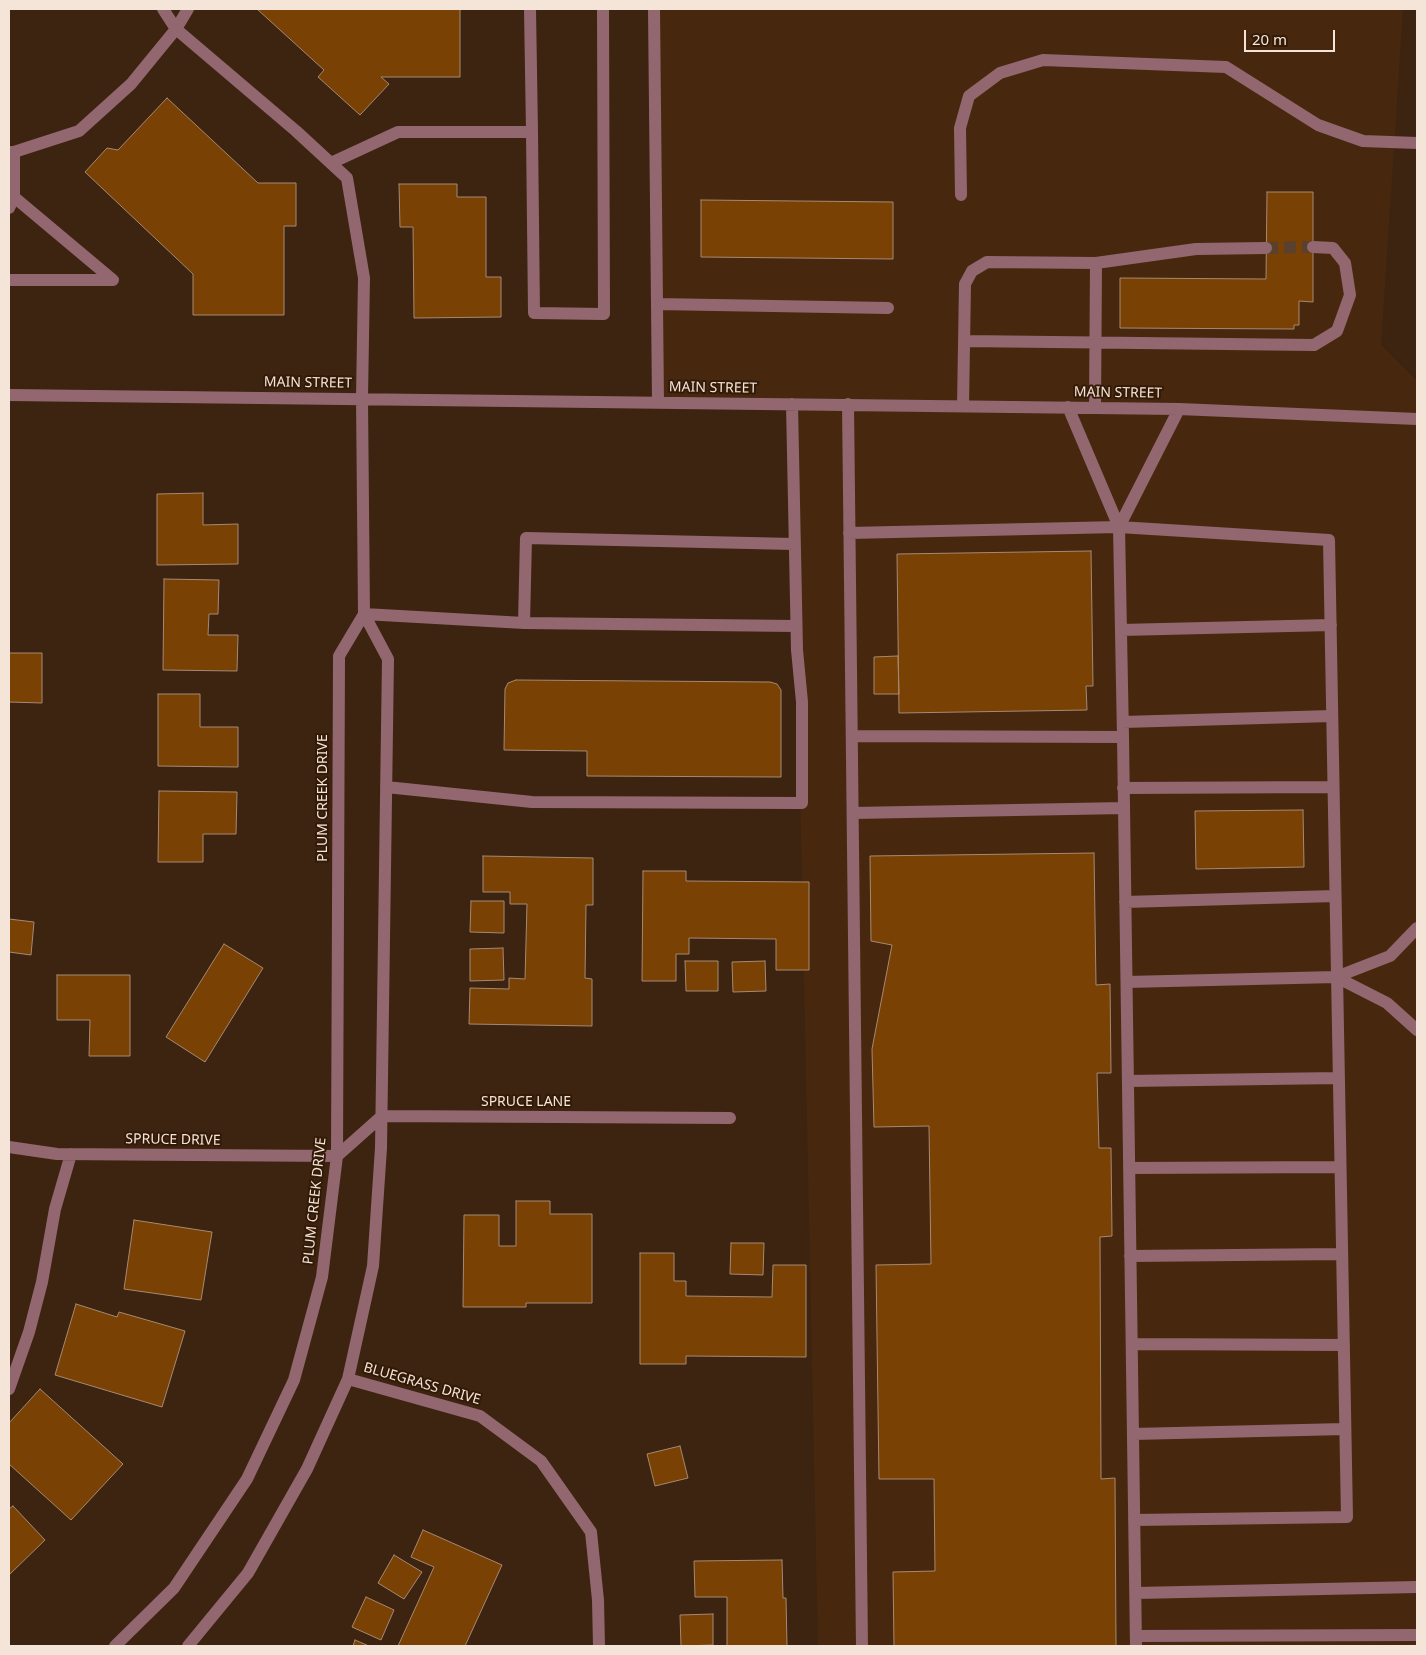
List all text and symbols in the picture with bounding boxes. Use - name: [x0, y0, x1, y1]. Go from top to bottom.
- scale bar: [1246, 20, 1337, 52]
- text: 20 m: [1252, 29, 1287, 49]
- street label: MAIN STREET: [264, 374, 352, 392]
- street label: MAIN STREET: [669, 379, 757, 397]
- street label: MAIN STREET: [1074, 384, 1162, 402]
- street label: PLUM CREEK DRIVE: [315, 734, 331, 862]
- street label: SPRUCE LANE: [481, 1094, 571, 1110]
- street label: SPRUCE DRIVE: [125, 1131, 221, 1149]
- street label: PLUM CREEK DRIVE: [300, 1137, 330, 1265]
- street label: BLUEGRASS DRIVE: [362, 1359, 482, 1409]

